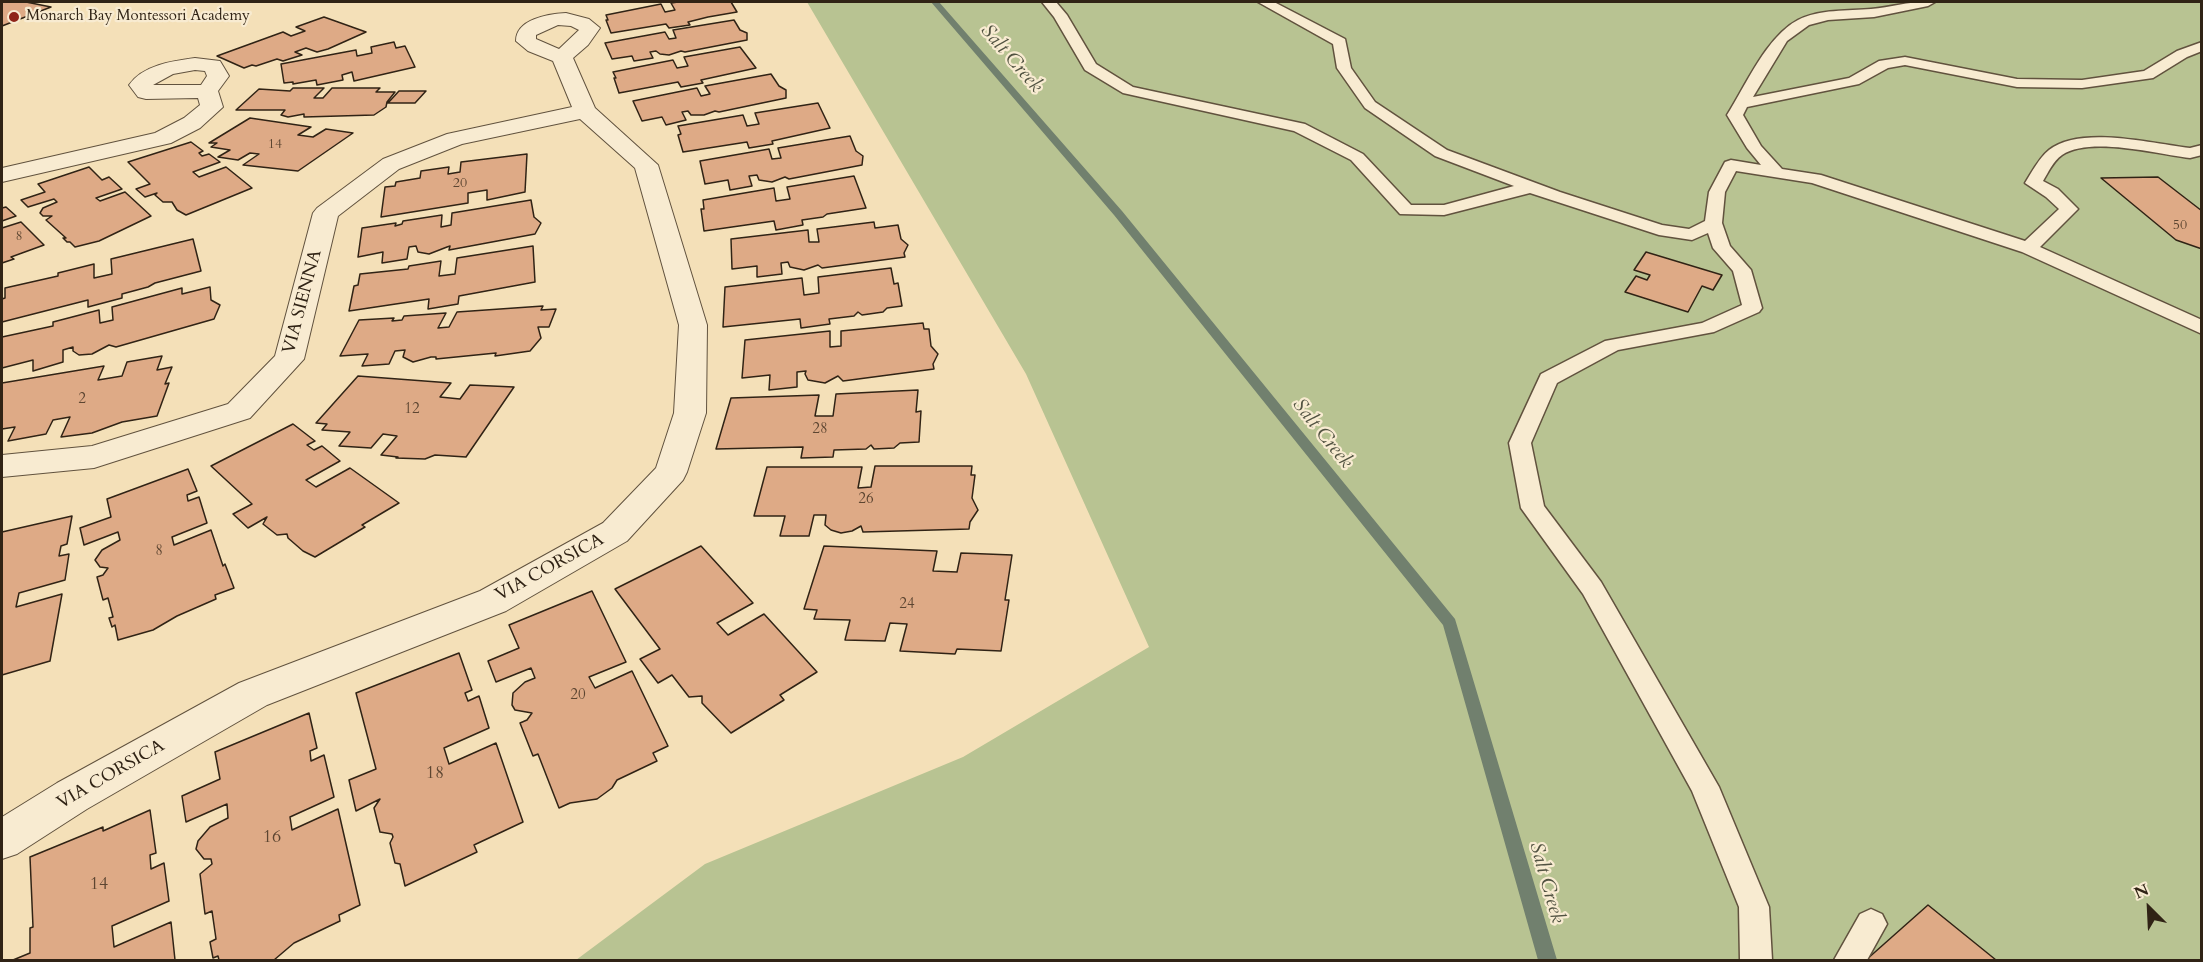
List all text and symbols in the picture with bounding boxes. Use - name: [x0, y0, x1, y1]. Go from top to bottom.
- place label: Monarch Bay Montessori Academy: [26, 8, 250, 26]
- marker: Monarch Bay Montessori Academy: [7, 10, 21, 24]
- water label: Salt Creek: [975, 20, 1047, 98]
- house number: 14: [268, 137, 282, 153]
- house number: 20: [453, 176, 467, 192]
- house number: 50: [2173, 218, 2187, 234]
- house number: 8: [15, 229, 23, 245]
- street label: VIA SIENNA: [279, 248, 327, 356]
- house number: 2: [78, 391, 86, 409]
- water label: Salt Creek: [1287, 394, 1357, 474]
- house number: 12: [404, 401, 420, 419]
- house number: 28: [812, 421, 828, 439]
- house number: 26: [858, 491, 874, 509]
- street label: VIA CORSICA: [492, 529, 608, 607]
- house number: 8: [155, 543, 163, 561]
- house number: 24: [899, 596, 915, 614]
- house number: 20: [570, 687, 586, 705]
- street label: VIA CORSICA: [53, 736, 169, 814]
- house number: 18: [426, 763, 444, 785]
- house number: 16: [263, 827, 281, 849]
- water label: Salt Creek: [1523, 840, 1569, 926]
- house number: 14: [90, 874, 108, 896]
- north arrow: [2119, 878, 2179, 938]
- text: N: [2131, 879, 2152, 904]

